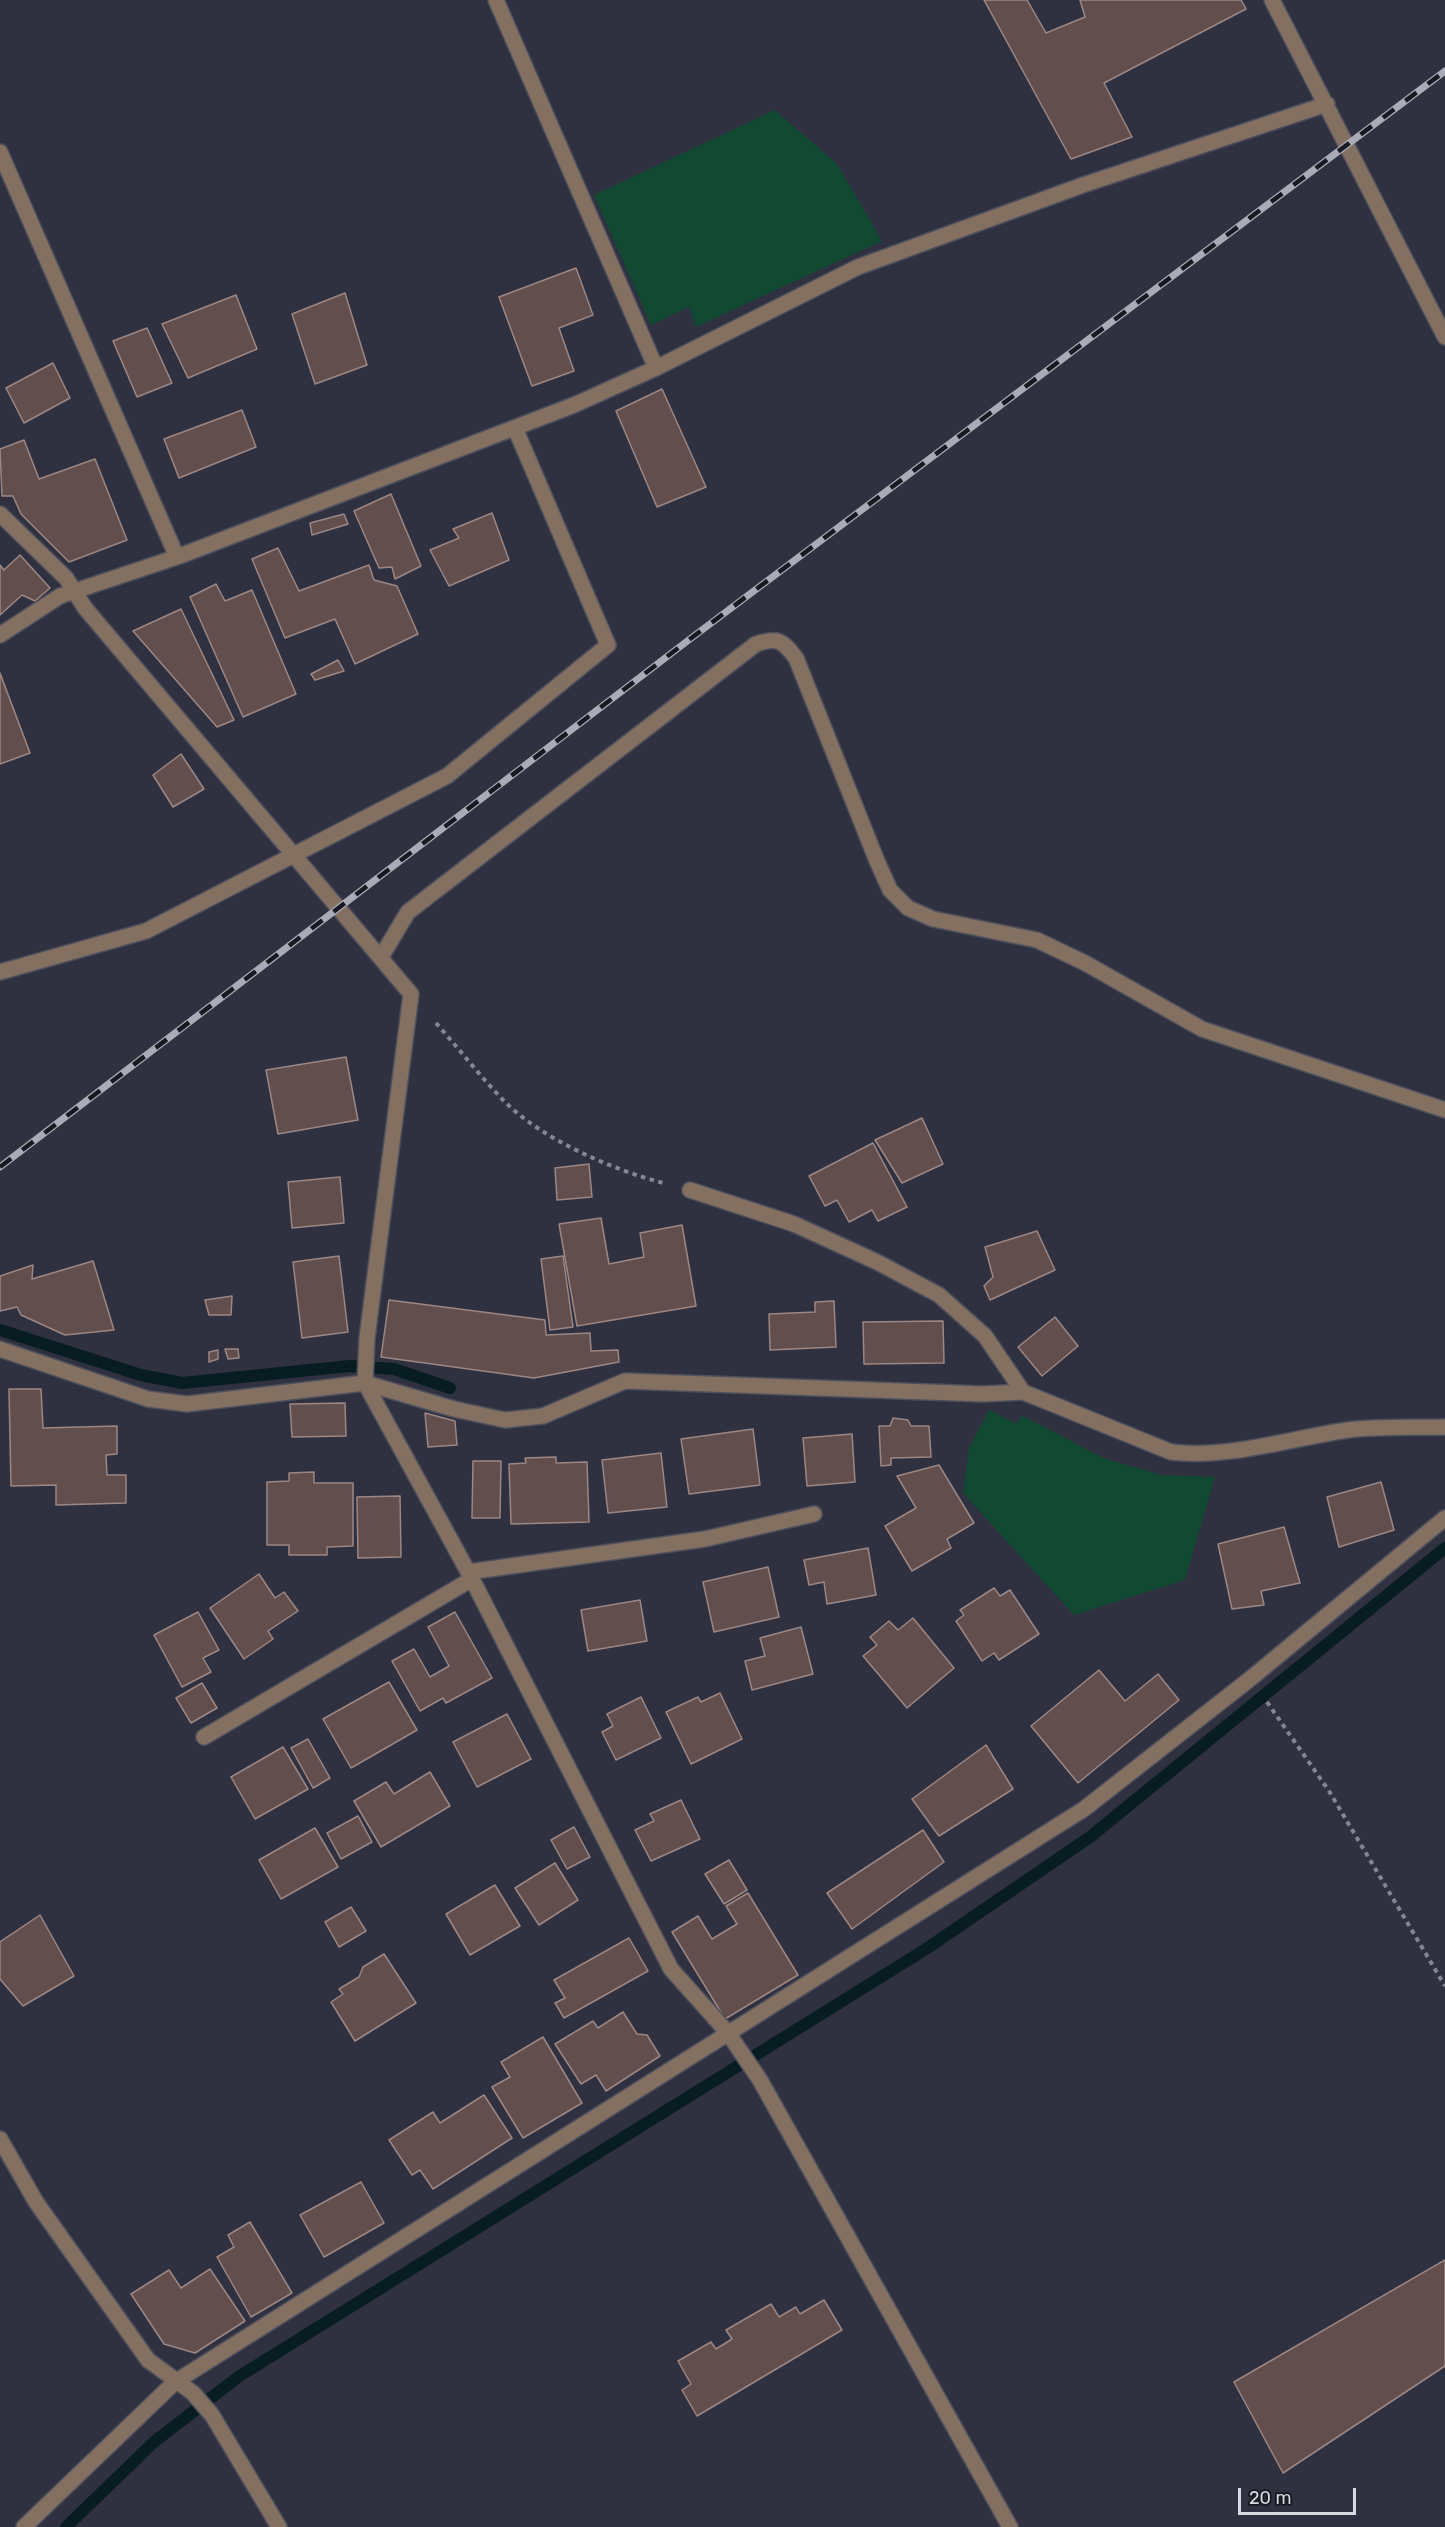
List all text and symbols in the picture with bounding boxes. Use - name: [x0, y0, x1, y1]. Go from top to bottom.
- scale bar: [1241, 2476, 1360, 2514]
- text: 20 m: [1249, 2487, 1291, 2509]

